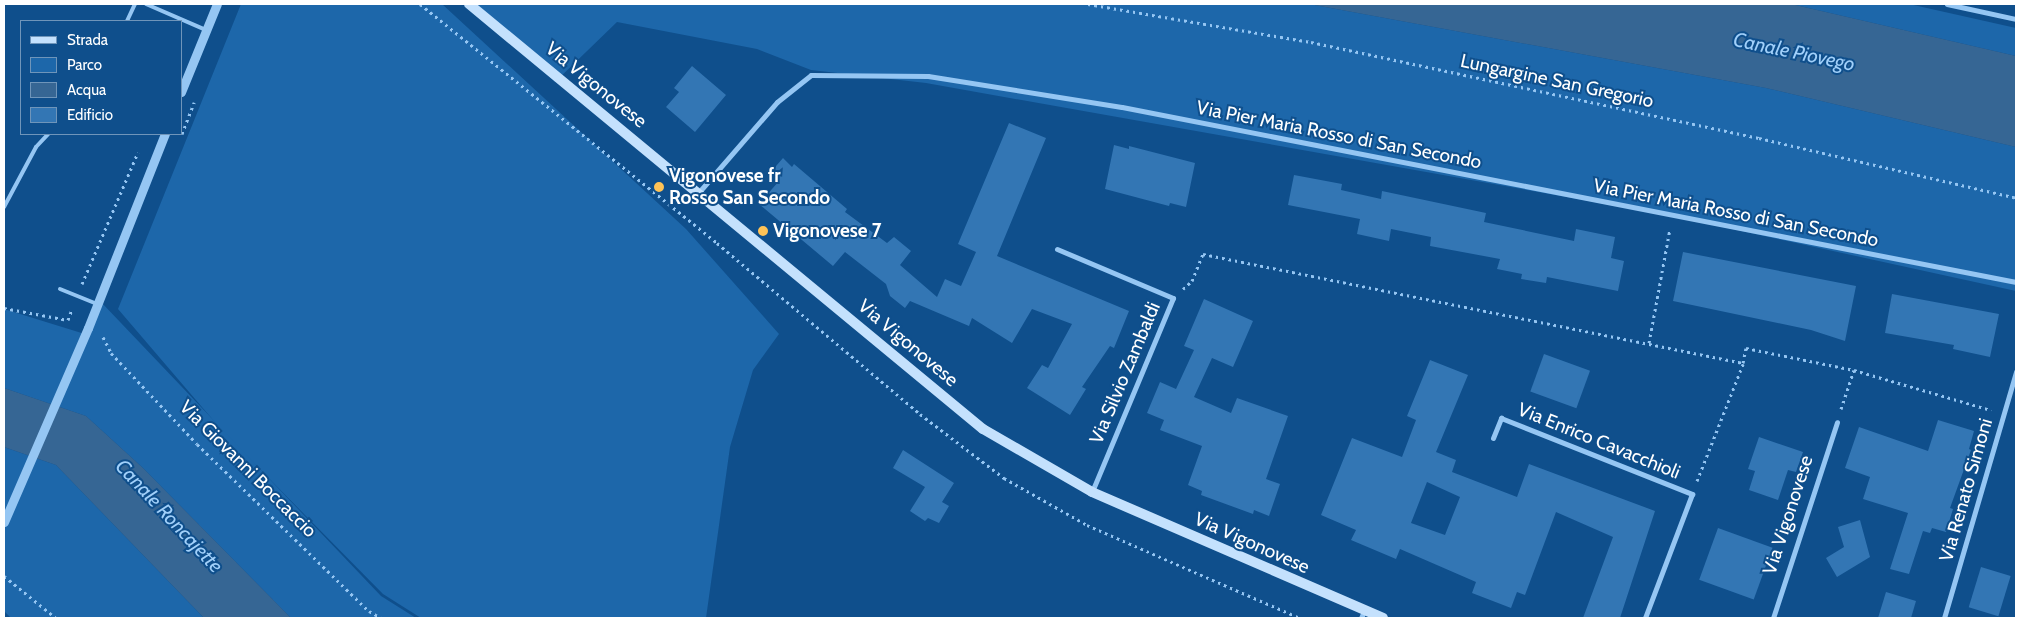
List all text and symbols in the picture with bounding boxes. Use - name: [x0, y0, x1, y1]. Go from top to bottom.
- legend: [20, 20, 182, 135]
- water label: Canale Piovego: [1731, 27, 1857, 77]
- text: Strada: [67, 31, 108, 49]
- street label: Via Vigonovese: [541, 37, 651, 133]
- street label: Lungargine San Gregorio: [1458, 49, 1656, 113]
- text: Parco: [67, 56, 102, 74]
- text: Acqua: [67, 81, 106, 99]
- street label: Via Pier Maria Rosso di San Secondo: [1195, 96, 1483, 174]
- text: Edificio: [67, 106, 113, 124]
- place label: Vigonovese fr Rosso San Secondo: [669, 165, 830, 209]
- street label: Via Pier Maria Rosso di San Secondo: [1592, 174, 1880, 252]
- marker: Vigonovese fr Rosso San Secondo: [653, 181, 665, 193]
- place label: Vigonovese 7: [773, 220, 881, 242]
- marker: Vigonovese 7: [757, 225, 769, 237]
- street label: Via Vigonovese: [853, 295, 963, 391]
- street label: Via Silvio Zambaldi: [1085, 299, 1165, 447]
- street label: Via Giovanni Boccaccio: [175, 396, 321, 542]
- street label: Via Enrico Cavacchioli: [1514, 398, 1684, 484]
- street label: Via Renato Simoni: [1935, 416, 1997, 564]
- street label: Via Vigonovese: [1758, 453, 1818, 577]
- water label: Canale Roncajette: [110, 454, 228, 578]
- street label: Via Vigonovese: [1191, 507, 1313, 579]

